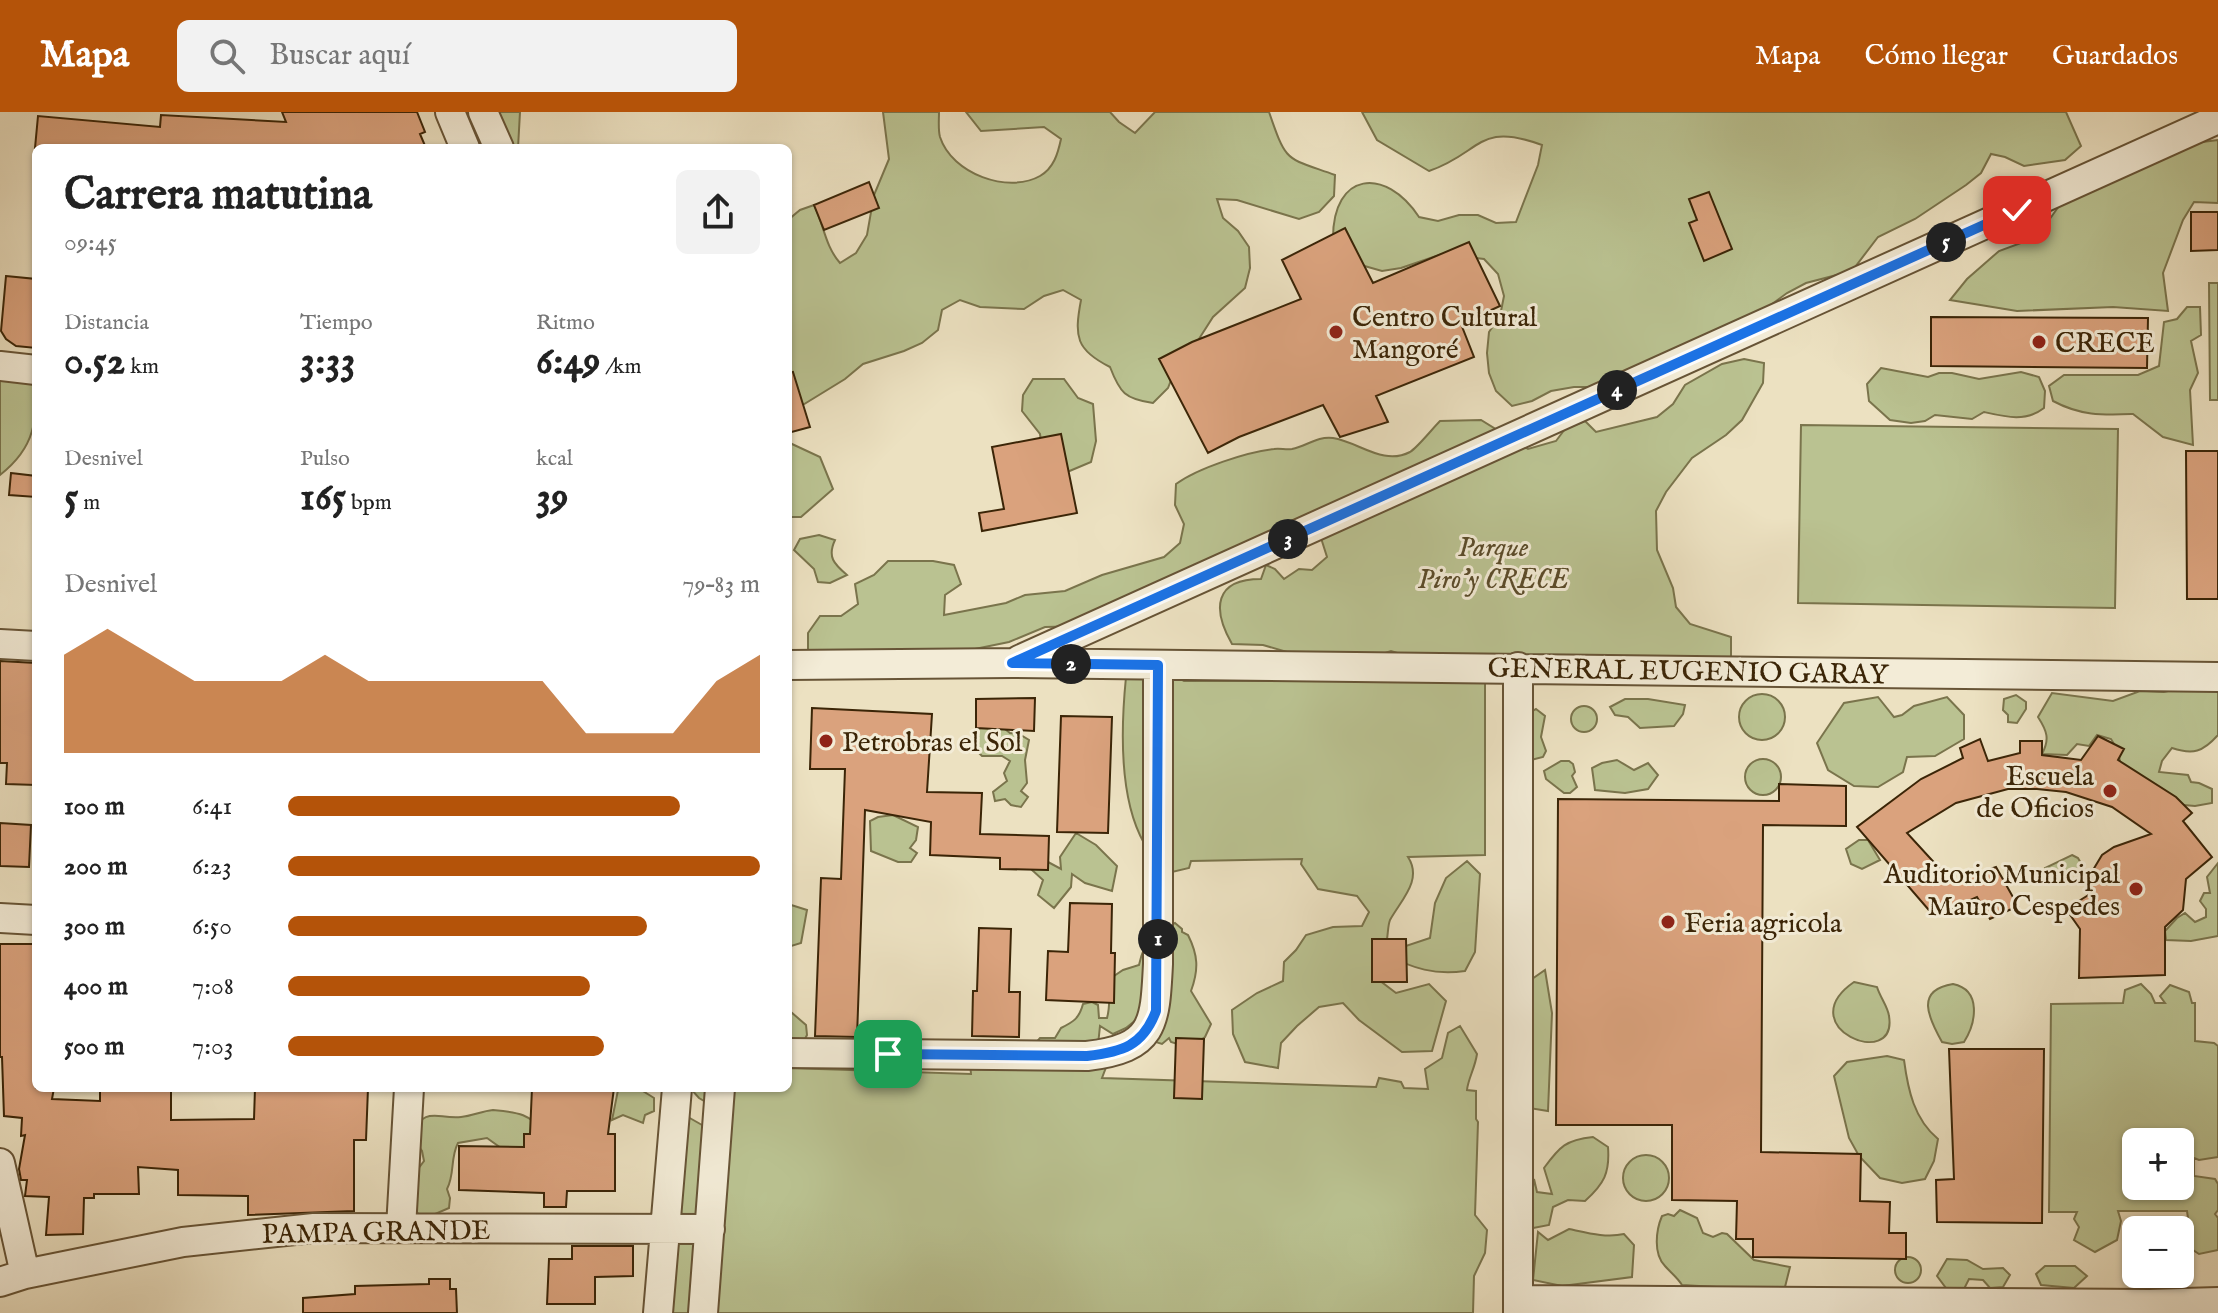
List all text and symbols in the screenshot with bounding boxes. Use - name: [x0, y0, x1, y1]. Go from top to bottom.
- search box: [177, 20, 737, 92]
- text: Mapa: [40, 32, 129, 80]
- icon: search: [205, 34, 249, 78]
- text: Buscar aquí: [269, 37, 410, 75]
- text: Mapa: [1755, 39, 1820, 74]
- text: Cómo llegar: [1864, 39, 2008, 74]
- text: Guardados: [2052, 39, 2178, 74]
- text: Carrera matutina: [64, 168, 372, 224]
- button: share: [676, 170, 760, 254]
- pin: [1983, 176, 2051, 244]
- icon: check: [1995, 188, 2039, 232]
- pin: 5: [1926, 222, 1966, 262]
- text: 09:45: [64, 226, 117, 259]
- text: 5: [1942, 228, 1950, 256]
- place label: Centro Cultural Mangoré: [1352, 301, 1538, 368]
- text: Distancia: [64, 309, 149, 337]
- text: Tiempo: [300, 309, 373, 337]
- text: Ritmo: [536, 309, 595, 337]
- marker: Centro Cultural Mangoré: [1327, 323, 1345, 341]
- place label: CRECE: [2055, 327, 2155, 362]
- marker: CRECE: [2030, 333, 2048, 351]
- text: 0.52: [64, 337, 125, 388]
- text: 3:33: [300, 337, 355, 388]
- text: 6:49: [536, 337, 601, 388]
- text: km: [125, 353, 159, 381]
- text: /km: [601, 353, 642, 381]
- pin: 4: [1597, 370, 1637, 410]
- text: 4: [1612, 376, 1622, 404]
- text: Desnivel: [64, 445, 143, 473]
- text: Pulso: [300, 445, 350, 473]
- text: kcal: [536, 445, 573, 473]
- text: 5: [64, 473, 79, 524]
- text: 165: [300, 473, 346, 524]
- text: 39: [536, 473, 568, 524]
- text: m: [79, 489, 100, 517]
- text: bpm: [346, 489, 392, 517]
- pin: 3: [1268, 519, 1308, 559]
- text: 3: [1284, 525, 1292, 553]
- park label: Parque Piro'y CRECE: [1418, 531, 1570, 598]
- text: Desnivel: [64, 568, 157, 601]
- text: 79–83 m: [682, 568, 760, 601]
- pin: 2: [1051, 644, 1091, 684]
- text: 2: [1066, 650, 1076, 678]
- street label: GENERAL EUGENIO GARAY: [1487, 652, 1890, 694]
- place label: Petrobras el Sol: [842, 726, 1023, 761]
- marker: Petrobras el Sol: [817, 732, 835, 750]
- place label: Escuela de Oficios: [1976, 760, 2095, 827]
- marker: Escuela de Oficios: [2101, 782, 2119, 800]
- text: 100 m: [64, 790, 125, 823]
- text: 6:41: [192, 790, 232, 823]
- text: 200 m: [64, 850, 128, 883]
- text: 6:23: [192, 850, 232, 883]
- place label: Auditorio Municipal Mauro Cespedes: [1883, 858, 2120, 925]
- marker: Auditorio Municipal Mauro Cespedes: [2127, 880, 2145, 898]
- place label: Feria agricola: [1684, 907, 1843, 942]
- text: 300 m: [64, 910, 125, 943]
- text: 6:50: [192, 910, 232, 943]
- marker: Feria agricola: [1659, 913, 1677, 931]
- pin: 1: [1138, 919, 1178, 959]
- text: 1: [1154, 925, 1162, 953]
- text: 400 m: [64, 970, 128, 1003]
- text: 7:08: [192, 970, 234, 1003]
- pin: [854, 1020, 922, 1088]
- text: 500 m: [64, 1030, 125, 1063]
- text: 7:03: [192, 1030, 234, 1063]
- icon: arrive: [866, 1032, 910, 1076]
- map controls: [2122, 1128, 2194, 1288]
- button: +: [2122, 1128, 2194, 1200]
- street label: PAMPA GRANDE: [261, 1214, 491, 1253]
- button: −: [2122, 1216, 2194, 1288]

